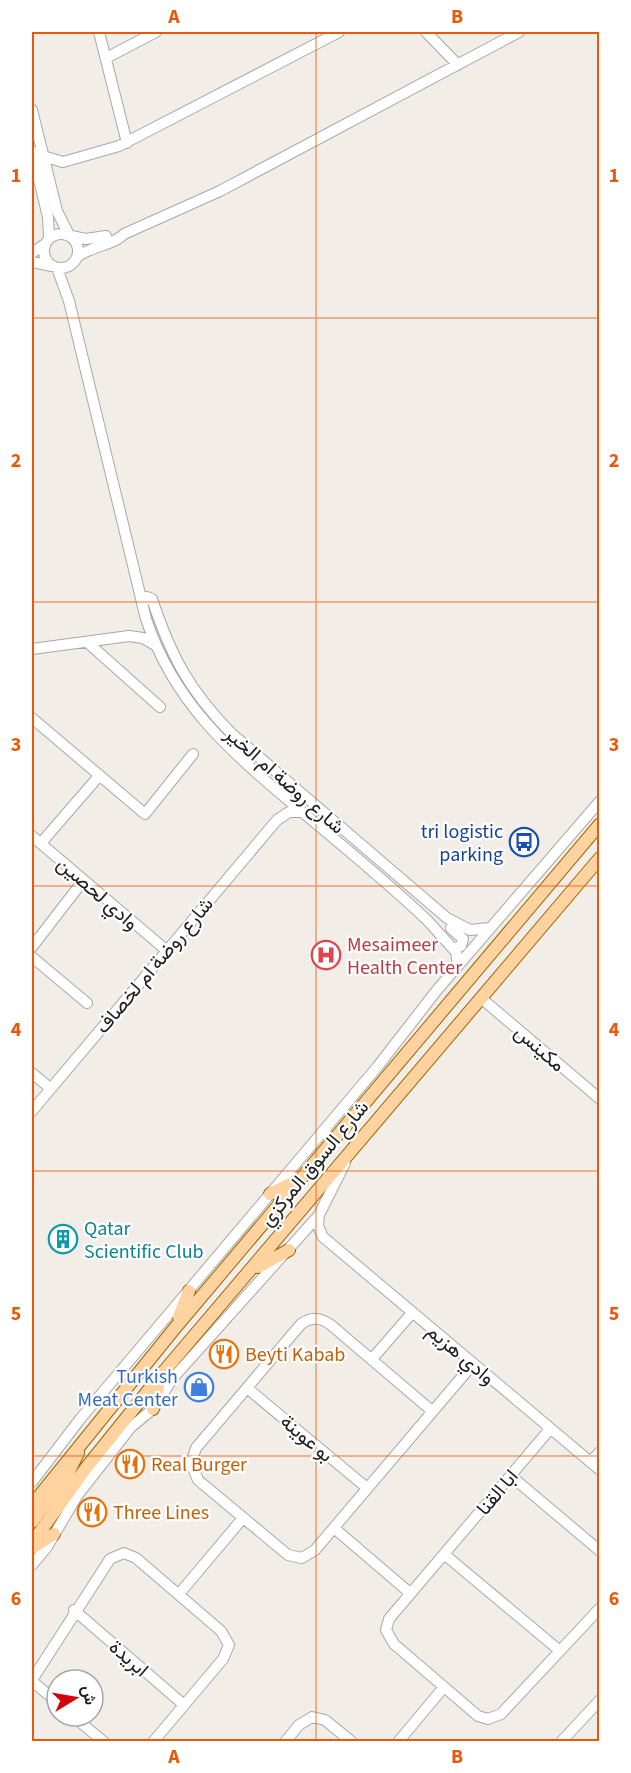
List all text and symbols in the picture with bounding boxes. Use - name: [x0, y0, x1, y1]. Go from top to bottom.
- text: A: [167, 3, 180, 31]
- text: B: [451, 3, 463, 31]
- text: 1: [11, 162, 21, 190]
- text: 1: [609, 162, 619, 190]
- text: 2: [11, 447, 21, 475]
- text: 2: [609, 447, 619, 475]
- street label: شارع روضة ام الخير: [217, 720, 351, 841]
- text: 3: [11, 731, 21, 759]
- text: 3: [609, 731, 619, 759]
- place label: tri logistic parking: [421, 818, 503, 869]
- bus stop icon: tri logistic parking: [508, 826, 540, 858]
- street label: وادي لحصين: [49, 850, 144, 939]
- street label: شارع روضة ام لخصاف: [89, 891, 220, 1040]
- place label: Mesaimeer Health Center: [347, 931, 462, 982]
- hospital icon: Mesaimeer Health Center: [310, 939, 342, 971]
- text: 4: [11, 1016, 22, 1044]
- text: 4: [609, 1016, 620, 1044]
- street label: مكينس: [508, 1019, 571, 1079]
- street label: شارع السوق المركزي: [254, 1095, 377, 1234]
- place label: Qatar Scientific Club: [84, 1215, 204, 1266]
- building icon: Qatar Scientific Club: [47, 1223, 79, 1255]
- text: 5: [11, 1300, 21, 1328]
- text: 5: [609, 1300, 619, 1328]
- street label: وادي هزيم: [419, 1318, 501, 1393]
- restaurant icon: Beyti Kabab: [208, 1338, 240, 1370]
- place label: Beyti Kabab: [245, 1341, 345, 1369]
- place label: Turkish Meat Center: [78, 1363, 178, 1414]
- shop icon: Turkish Meat Center: [183, 1371, 215, 1403]
- street label: بو عوينة: [274, 1408, 339, 1469]
- restaurant icon: Real Burger: [114, 1448, 146, 1480]
- place label: Real Burger: [151, 1451, 247, 1479]
- street label: ابا القنا: [470, 1464, 525, 1522]
- restaurant icon: Three Lines: [76, 1496, 108, 1528]
- place label: Three Lines: [113, 1499, 209, 1527]
- text: 6: [11, 1585, 21, 1613]
- text: 6: [609, 1585, 619, 1613]
- street label: ابريدة: [102, 1634, 154, 1684]
- north arrow: [45, 1668, 105, 1728]
- text: ش: [76, 1684, 101, 1707]
- text: A: [167, 1743, 180, 1771]
- text: B: [451, 1743, 463, 1771]

